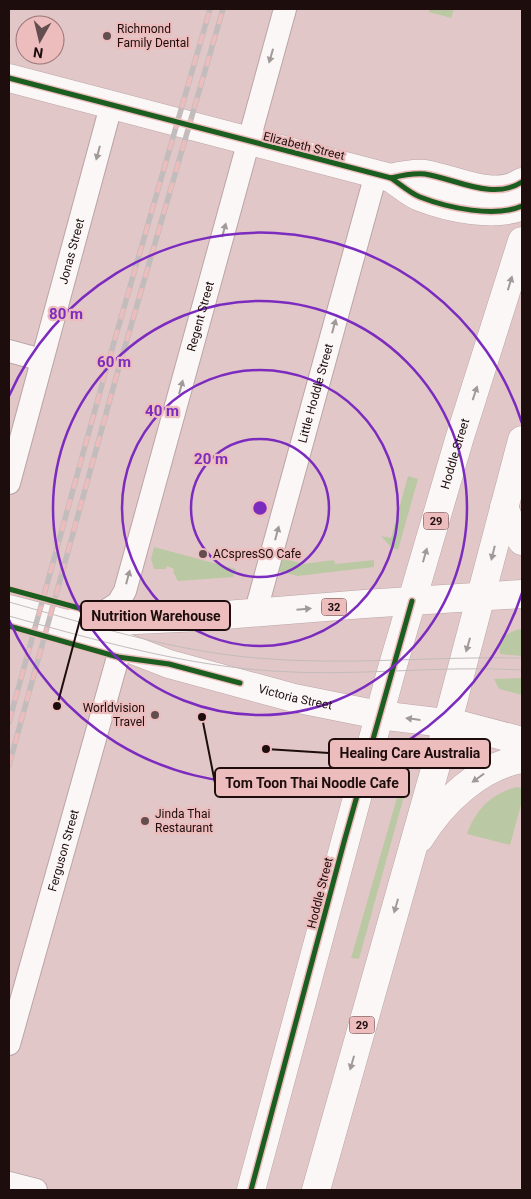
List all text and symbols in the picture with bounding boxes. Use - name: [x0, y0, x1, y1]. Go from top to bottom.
- north arrow: [15, 15, 65, 65]
- place label: Richmond Family Dental: [117, 22, 189, 50]
- marker: Richmond Family Dental: [101, 30, 113, 42]
- text: N: [32, 44, 44, 61]
- one-way arrow: [267, 48, 275, 63]
- street label: Elizabeth Street: [262, 129, 346, 163]
- one-way arrow: [94, 146, 102, 161]
- street label: Jonas Street: [56, 217, 87, 286]
- one-way arrow: [220, 222, 228, 237]
- one-way arrow: [506, 276, 514, 291]
- street label: Regent Street: [184, 280, 217, 353]
- text: 80 m: [49, 305, 83, 323]
- one-way arrow: [330, 318, 338, 333]
- street label: Little Hoddle Street: [295, 342, 336, 444]
- text: 60 m: [97, 353, 131, 371]
- one-way arrow: [177, 379, 185, 394]
- one-way arrow: [471, 386, 479, 401]
- text: 40 m: [145, 402, 179, 420]
- street label: Hoddle Street: [438, 417, 472, 491]
- text: 20 m: [194, 450, 228, 468]
- centre of rings: [251, 499, 269, 517]
- road number: 29: [424, 512, 448, 530]
- one-way arrow: [273, 525, 281, 540]
- one-way arrow: [489, 545, 497, 560]
- place label: ACspresSO Cafe: [213, 547, 301, 561]
- one-way arrow: [422, 547, 430, 562]
- marker: ACspresSO Cafe: [197, 548, 209, 560]
- one-way arrow: [125, 570, 133, 585]
- road number: 32: [322, 598, 346, 616]
- callout: Nutrition Warehouse: [81, 601, 230, 630]
- one-way arrow: [296, 605, 312, 613]
- text: Nutrition Warehouse: [91, 608, 221, 624]
- one-way arrow: [464, 637, 472, 653]
- street label: Victoria Street: [257, 682, 334, 713]
- place label: Worldvision Travel: [83, 701, 145, 729]
- marker: Worldvision Travel: [149, 709, 161, 721]
- one-way arrow: [405, 715, 421, 723]
- callout: Healing Care Australia: [329, 739, 490, 768]
- text: Healing Care Australia: [340, 745, 481, 761]
- callout: Tom Toon Thai Noodle Cafe: [215, 768, 409, 797]
- one-way arrow: [471, 773, 485, 783]
- text: Tom Toon Thai Noodle Cafe: [225, 775, 399, 791]
- place label: Jinda Thai Restaurant: [155, 807, 213, 835]
- street label: Ferguson Street: [45, 808, 82, 893]
- marker: Jinda Thai Restaurant: [139, 815, 151, 827]
- street label: Hoddle Street: [304, 856, 336, 930]
- one-way arrow: [391, 899, 399, 914]
- road number: 29: [350, 1016, 374, 1034]
- one-way arrow: [347, 1055, 355, 1070]

